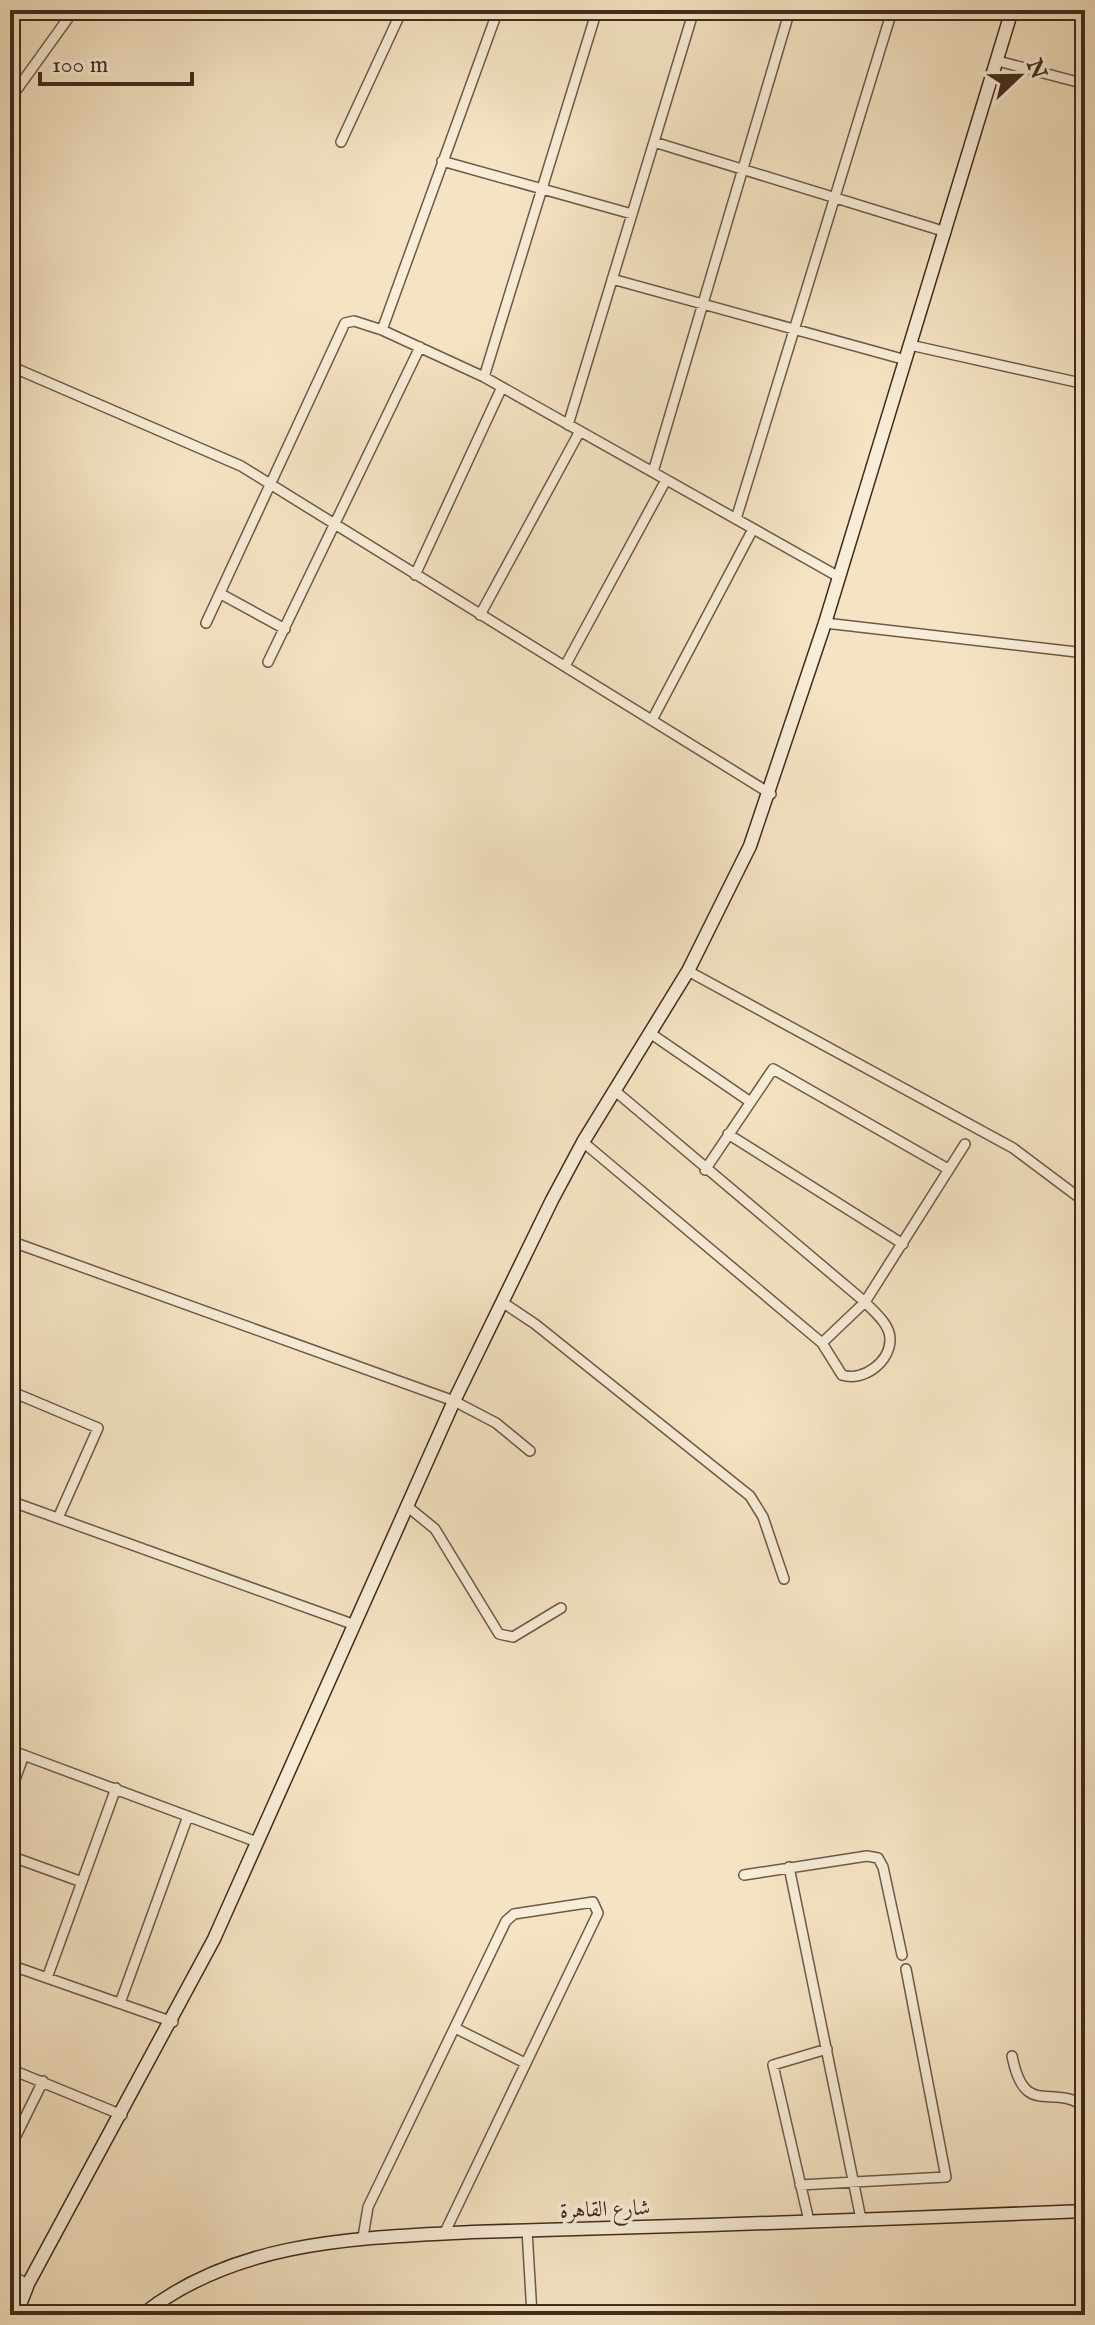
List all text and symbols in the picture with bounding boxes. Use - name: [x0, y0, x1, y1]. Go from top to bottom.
- scale bar: [40, 36, 192, 86]
- north arrow: [979, 36, 1059, 116]
- text: 100 m: [52, 50, 108, 81]
- text: N: [1019, 54, 1052, 83]
- street label: شارع القاهرة: [559, 2194, 651, 2229]

